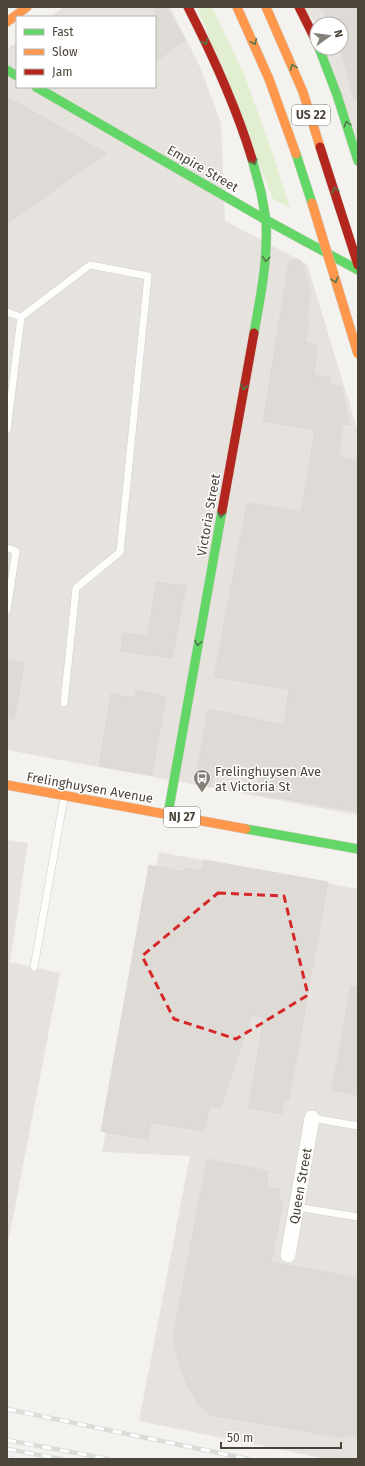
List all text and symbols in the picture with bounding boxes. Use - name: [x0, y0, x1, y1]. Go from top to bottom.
- legend: [16, 16, 156, 88]
- north arrow: [309, 16, 349, 56]
- text: Fast: [52, 25, 74, 39]
- text: N: [331, 29, 345, 39]
- one-way arrow: [200, 38, 208, 45]
- one-way arrow: [249, 38, 257, 46]
- text: Slow: [52, 45, 78, 59]
- one-way arrow: [289, 63, 297, 70]
- text: Jam: [52, 65, 72, 79]
- road number: US 22: [292, 105, 330, 125]
- one-way arrow: [343, 121, 352, 128]
- street label: Empire Street: [164, 142, 241, 195]
- one-way arrow: [249, 159, 258, 166]
- one-way arrow: [331, 186, 339, 193]
- one-way arrow: [262, 255, 271, 262]
- one-way arrow: [330, 276, 339, 283]
- one-way arrow: [240, 383, 249, 390]
- street label: Victoria Street: [194, 472, 223, 558]
- one-way arrow: [217, 511, 226, 518]
- one-way arrow: [195, 639, 203, 646]
- place label: Frelinghuysen Ave at Victoria St: [215, 764, 321, 794]
- bus stop icon: Frelinghuysen Ave at Victoria St: [192, 768, 212, 793]
- street label: Frelinghuysen Avenue: [25, 769, 154, 806]
- road number: NJ 27: [164, 807, 200, 827]
- street label: Queen Street: [286, 1147, 315, 1225]
- scale bar: [221, 1424, 341, 1450]
- text: 50 m: [227, 1431, 253, 1445]

